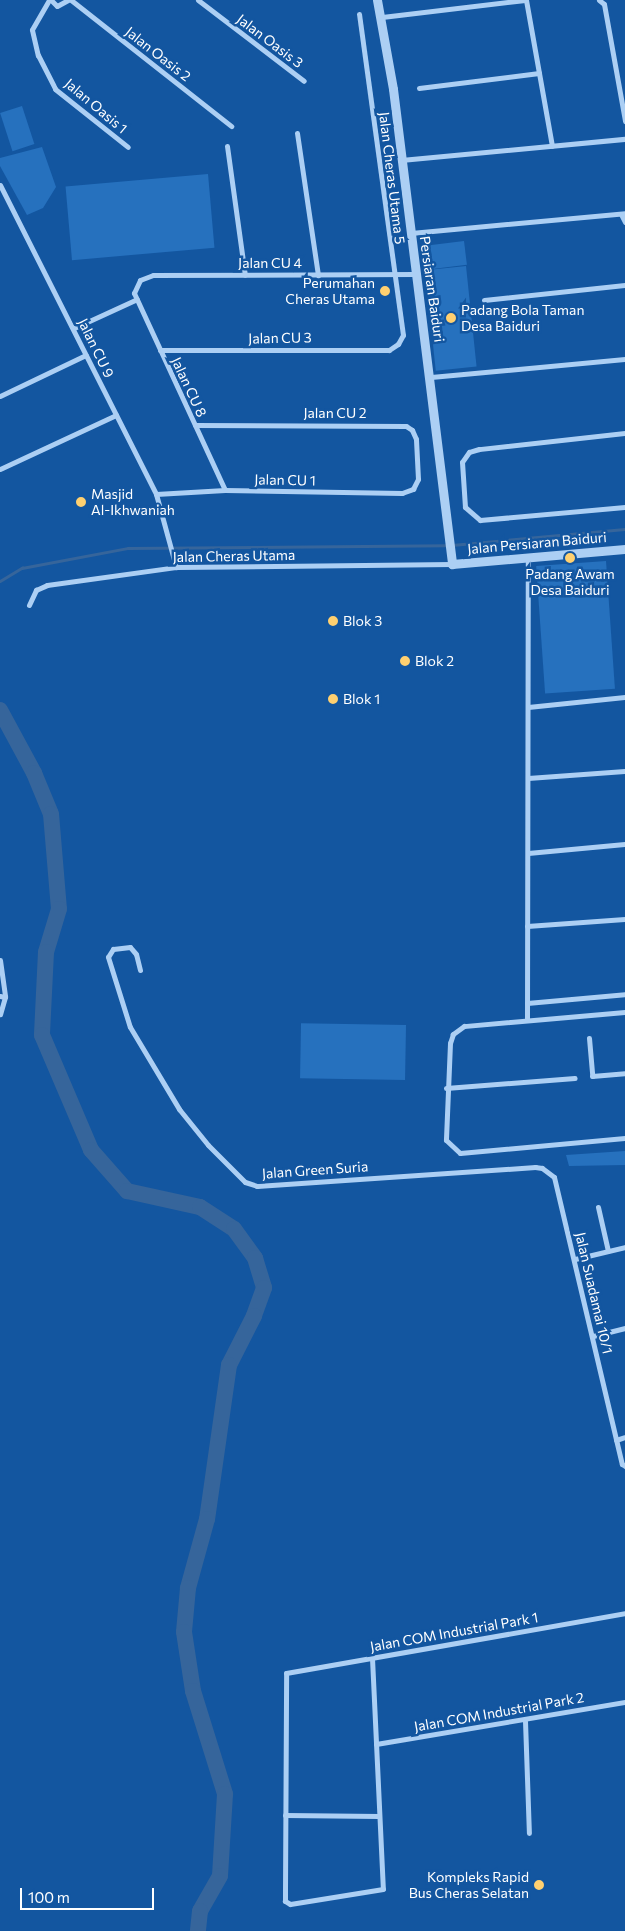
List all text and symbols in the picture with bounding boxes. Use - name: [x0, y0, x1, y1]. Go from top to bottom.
- street label: Jalan Oasis 3: [234, 11, 306, 71]
- street label: Jalan Oasis 2: [122, 23, 194, 85]
- street label: Jalan Oasis 1: [61, 75, 131, 137]
- street label: Jalan Cheras Utama 5: [376, 111, 408, 245]
- street label: Persiaran Baiduri: [416, 235, 448, 343]
- street label: Jalan CU 4: [238, 255, 302, 271]
- place label: Perumahan Cheras Utama: [285, 275, 375, 308]
- marker: Perumahan Cheras Utama: [379, 285, 391, 297]
- place label: Padang Bola Taman Desa Baiduri: [461, 302, 584, 334]
- marker: Padang Bola Taman Desa Baiduri: [445, 312, 457, 324]
- street label: Jalan CU 9: [74, 316, 118, 380]
- street label: Jalan CU 3: [248, 329, 312, 347]
- street label: Jalan CU 8: [168, 354, 210, 420]
- street label: Jalan CU 2: [303, 405, 367, 421]
- street label: Jalan CU 1: [254, 471, 316, 489]
- place label: Masjid Al-Ikhwaniah: [91, 486, 175, 518]
- marker: Masjid Al-Ikhwaniah: [75, 496, 87, 508]
- street label: Jalan Persiaran Baiduri: [466, 529, 608, 557]
- street label: Jalan Cheras Utama: [173, 547, 295, 565]
- marker: Padang Awam Desa Baiduri: [564, 552, 576, 564]
- place label: Padang Awam Desa Baiduri: [525, 566, 615, 598]
- place label: Blok 3: [343, 613, 382, 629]
- marker: Blok 3: [327, 615, 339, 627]
- place label: Blok 2: [415, 653, 454, 669]
- marker: Blok 2: [399, 655, 411, 667]
- place label: Blok 1: [343, 691, 380, 707]
- marker: Blok 1: [327, 693, 339, 705]
- street label: Jalan Green Suria: [261, 1158, 369, 1182]
- street label: Jalan Suadamai 10/1: [572, 1230, 616, 1356]
- street label: Jalan COM Industrial Park 1: [369, 1609, 539, 1655]
- street label: Jalan COM Industrial Park 2: [413, 1689, 585, 1735]
- place label: Kompleks Rapid Bus Cheras Selatan: [409, 1869, 529, 1901]
- scale bar: [22, 1878, 156, 1910]
- marker: Kompleks Rapid Bus Cheras Selatan: [533, 1879, 545, 1891]
- text: 100 m: [28, 1888, 70, 1906]

